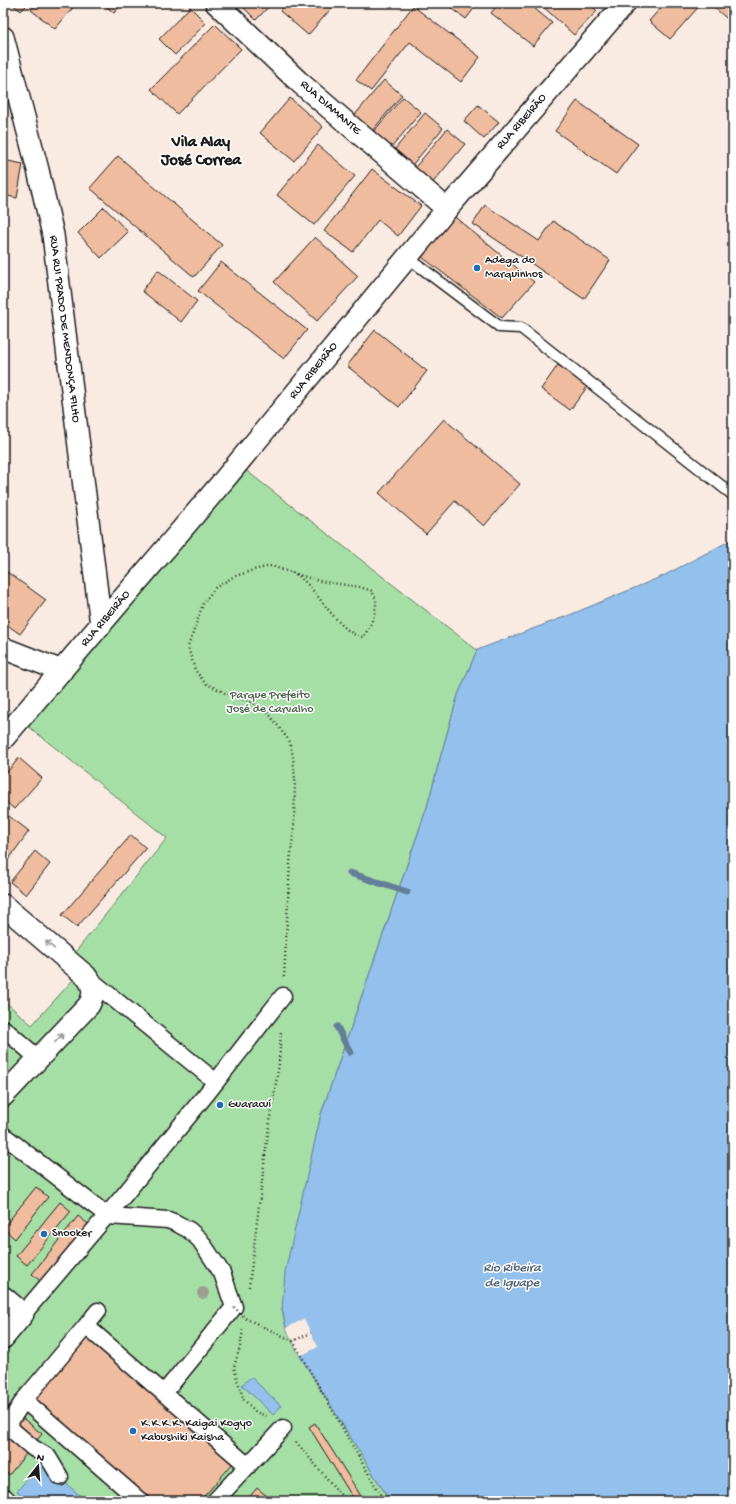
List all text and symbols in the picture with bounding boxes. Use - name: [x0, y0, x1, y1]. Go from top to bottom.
- street label: RUA DIAMANTE: [297, 78, 364, 139]
- street label: RUA RIBEIRÃO: [494, 91, 550, 153]
- district label: Vila Alay José Correa: [160, 134, 242, 171]
- street label: RUA RUI PRADO DE MENDONÇA FILHO: [46, 235, 82, 423]
- place label: Adega do Marquinhos: [485, 254, 543, 282]
- marker: Adega do Marquinhos: [472, 263, 482, 273]
- street label: RUA RIBEIRÃO: [287, 340, 341, 402]
- street label: RUA RIBEIRÃO: [78, 588, 134, 650]
- park label: Parque Prefeito José de Carvalho: [227, 689, 313, 717]
- one-way arrow: [45, 940, 55, 950]
- one-way arrow: [54, 1033, 64, 1043]
- place label: Guaracuí: [228, 1098, 271, 1112]
- marker: Guaracuí: [215, 1100, 225, 1110]
- place label: Snooker: [52, 1227, 93, 1241]
- marker: Snooker: [39, 1229, 49, 1239]
- water label: Rio Ribeira de Iguape: [483, 1261, 541, 1291]
- place label: K.K.K.K. Kaigai Kogyo Kabushiki Kaisha: [141, 1417, 252, 1445]
- marker: K.K.K.K. Kaigai Kogyo Kabushiki Kaisha: [128, 1426, 138, 1436]
- north arrow: [18, 1446, 58, 1486]
- text: N: [35, 1452, 46, 1465]

